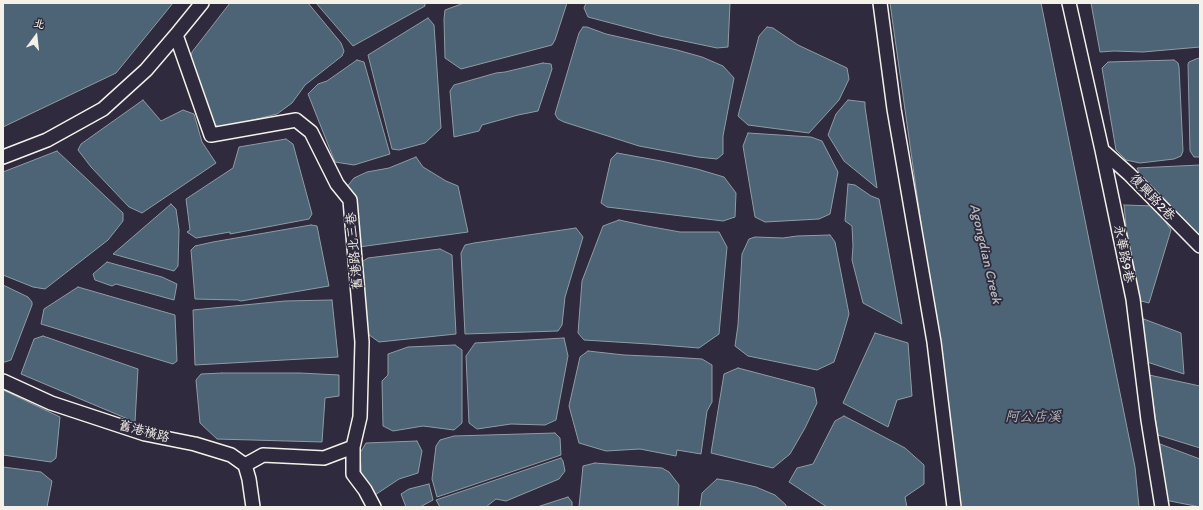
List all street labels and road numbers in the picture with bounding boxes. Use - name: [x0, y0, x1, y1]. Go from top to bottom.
- street label: 復興路2巷: [1126, 171, 1178, 225]
- street label: 舊港路北三巷: [344, 211, 366, 291]
- street label: 永華路9巷: [1110, 224, 1136, 284]
- street label: 舊港橫路: [117, 418, 171, 446]

